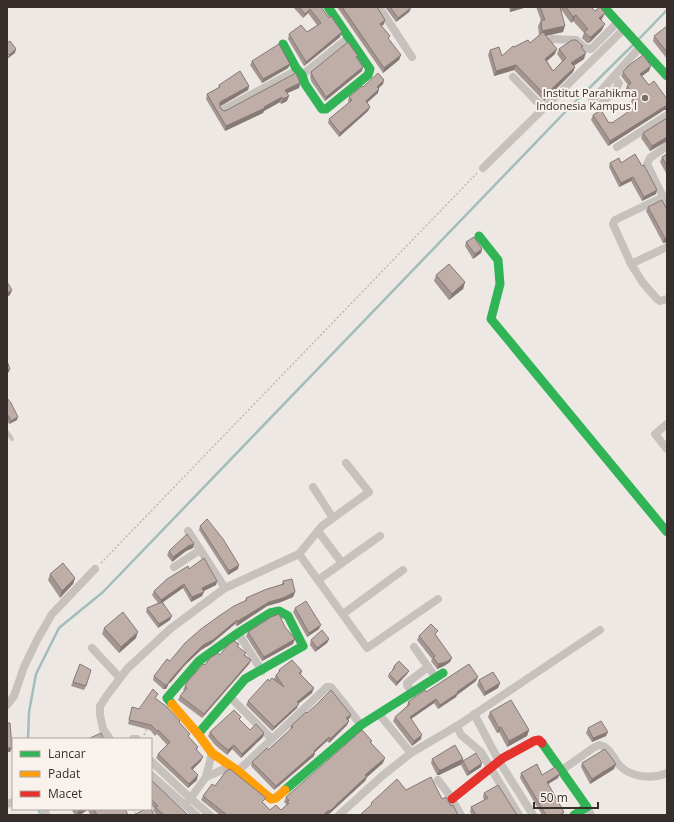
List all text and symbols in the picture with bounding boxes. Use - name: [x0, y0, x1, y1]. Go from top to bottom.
- place label: Institut Parahikma Indonesia Kampus I: [536, 85, 637, 113]
- marker: Institut Parahikma Indonesia Kampus I: [640, 93, 650, 103]
- legend: [12, 738, 152, 810]
- text: Lancar: [48, 745, 86, 762]
- text: Padat: [48, 765, 80, 782]
- scale bar: [534, 784, 598, 810]
- text: Macet: [48, 785, 82, 802]
- text: 50 m: [540, 789, 568, 806]

